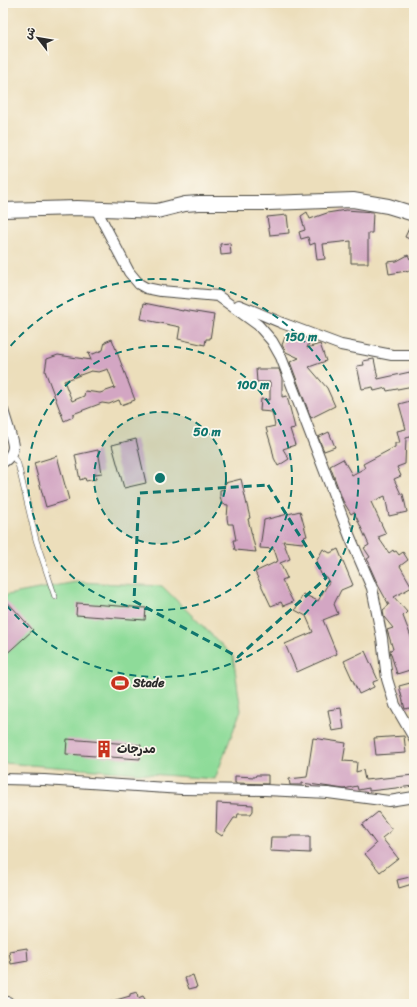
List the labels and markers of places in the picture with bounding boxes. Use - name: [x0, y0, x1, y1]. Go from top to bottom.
- centre of rings: [153, 471, 167, 485]
- place label: Stade: [132, 672, 165, 694]
- sports icon: Stade: [110, 673, 130, 693]
- place label: مدرجات: [117, 738, 156, 760]
- building icon: مدرجات: [94, 739, 114, 759]

